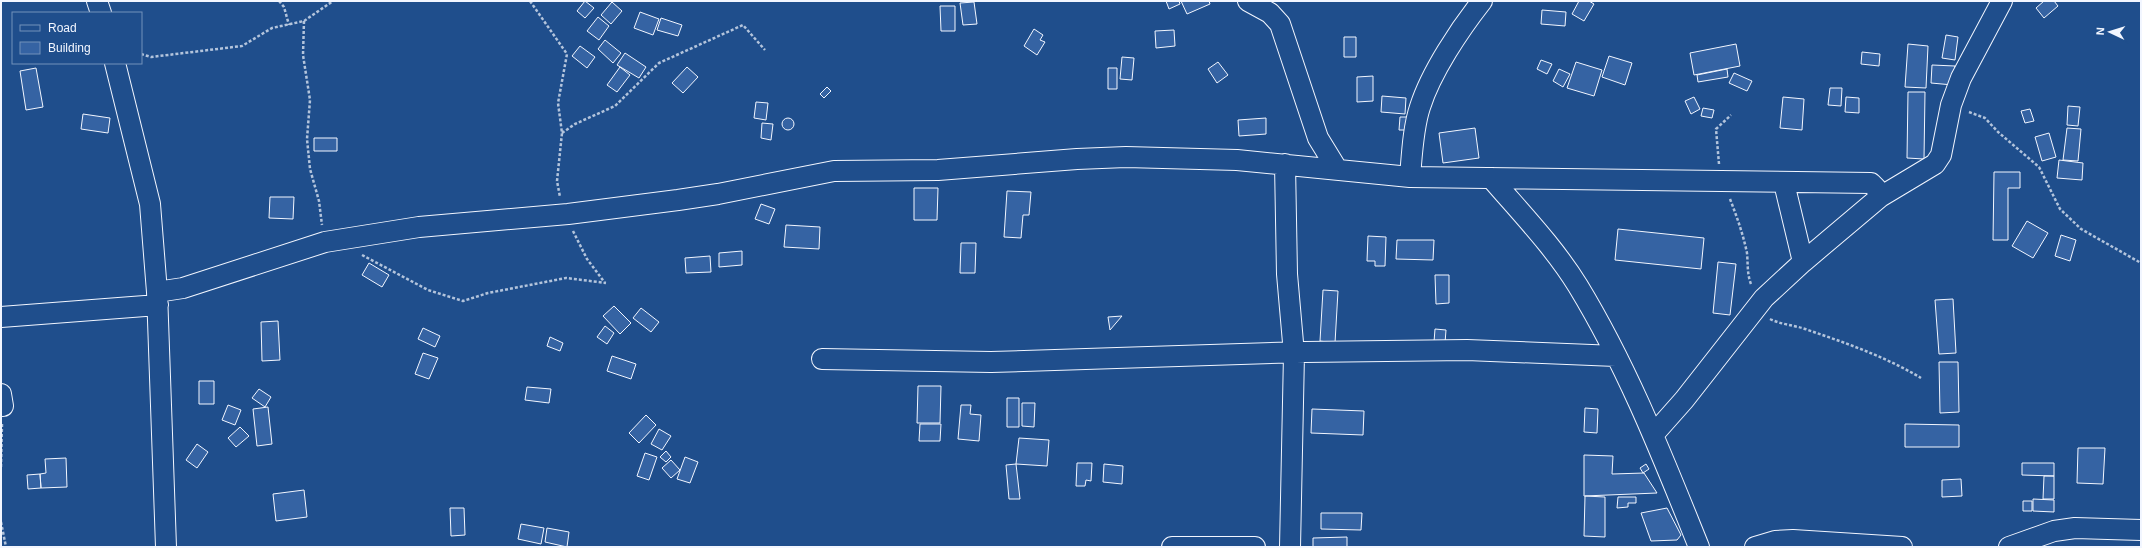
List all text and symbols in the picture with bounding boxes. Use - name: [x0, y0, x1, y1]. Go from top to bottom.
- legend: [12, 12, 142, 64]
- north arrow: [2090, 12, 2130, 52]
- text: Road: [48, 21, 77, 35]
- text: N: [2094, 27, 2106, 36]
- text: Building: [48, 41, 91, 55]

